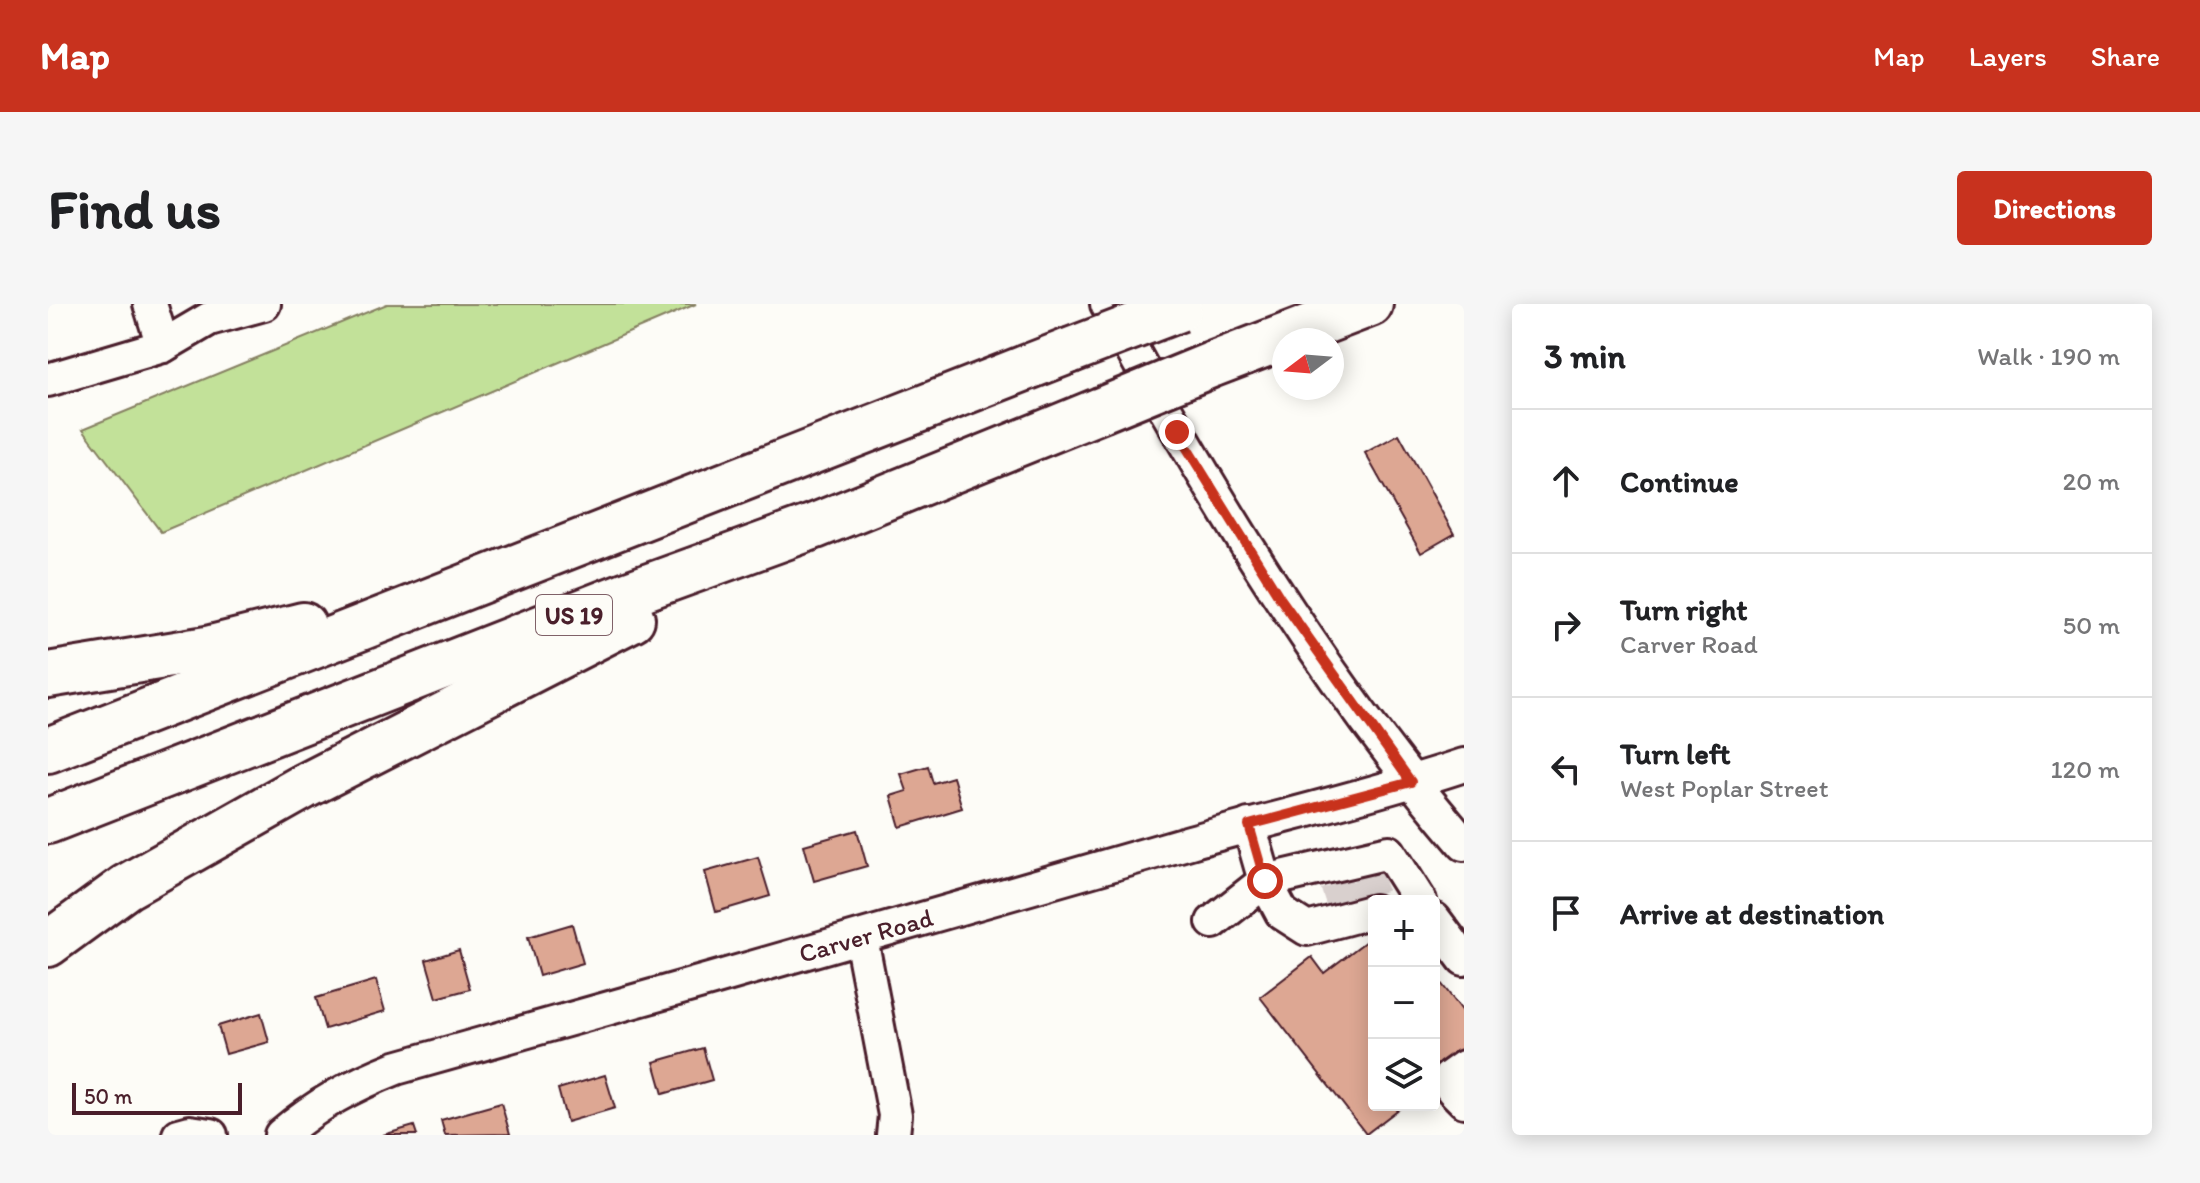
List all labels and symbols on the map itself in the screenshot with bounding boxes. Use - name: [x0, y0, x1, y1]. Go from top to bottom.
- north arrow: [1272, 328, 1344, 400]
- route end: [1159, 414, 1195, 450]
- road number: US 19: [536, 595, 612, 635]
- route start: [1247, 863, 1283, 899]
- street label: Carver Road: [795, 901, 937, 970]
- scale bar: [72, 1079, 242, 1115]

